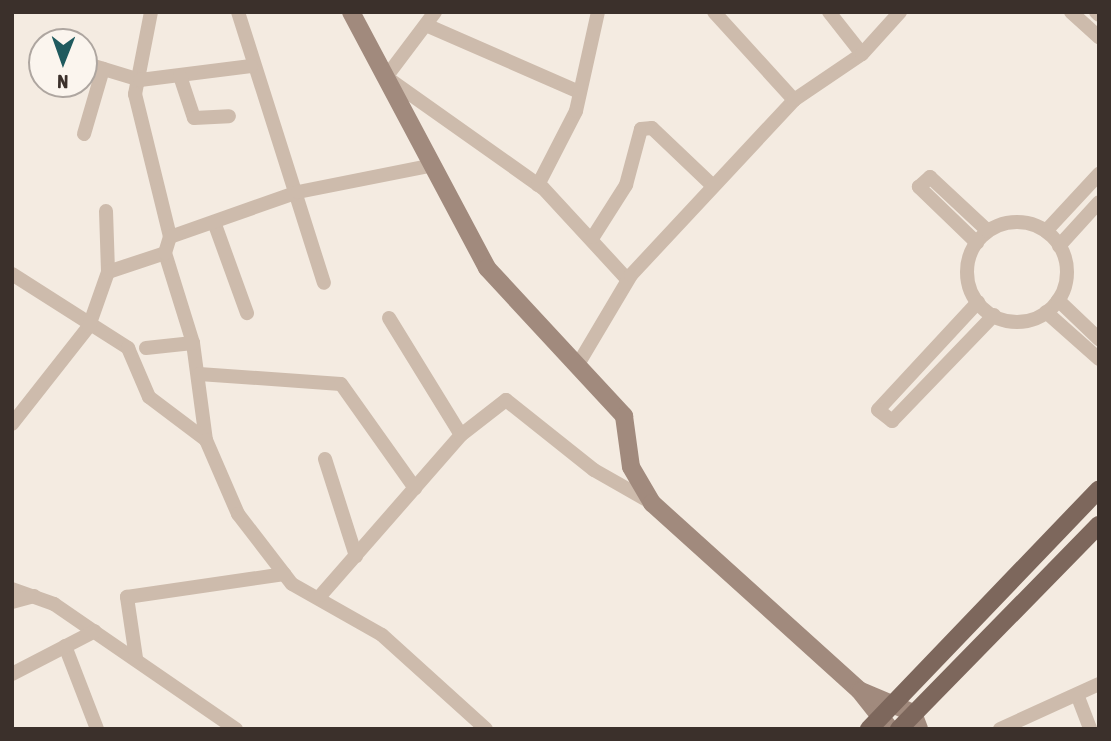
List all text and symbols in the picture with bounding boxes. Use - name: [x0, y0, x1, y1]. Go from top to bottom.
- north arrow: [28, 28, 98, 98]
- text: N: [57, 71, 68, 93]

